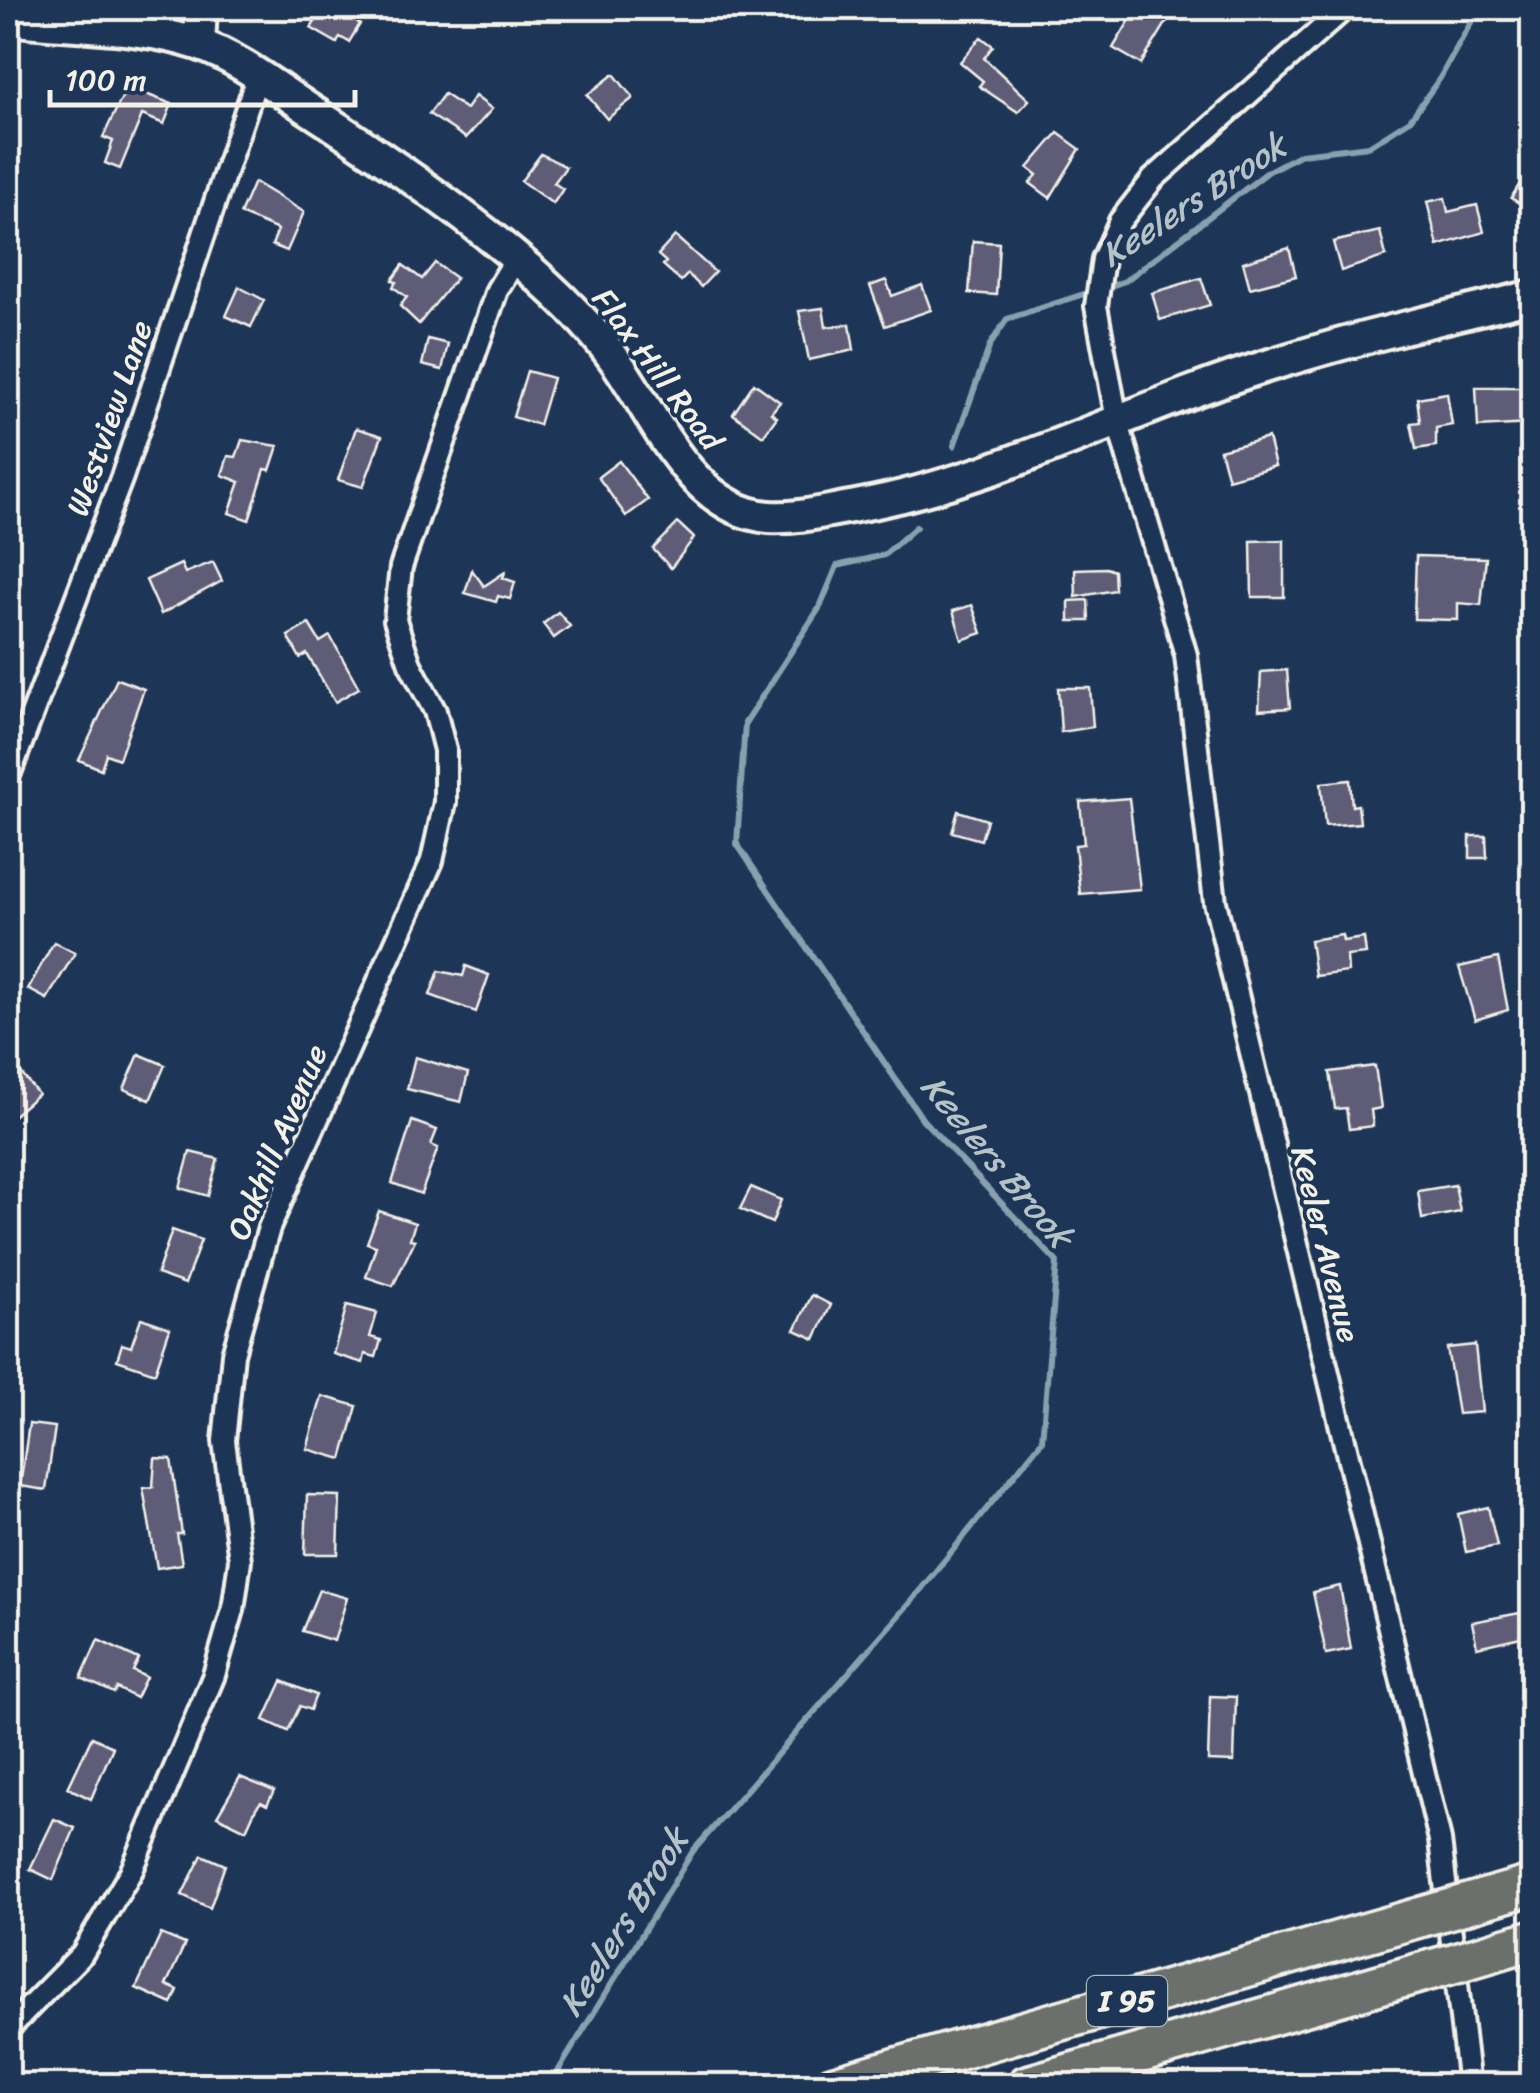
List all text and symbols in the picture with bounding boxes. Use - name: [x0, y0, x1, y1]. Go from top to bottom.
- scale bar: [50, 45, 355, 107]
- text: 100 m: [65, 53, 147, 107]
- water label: Keelers Brook: [1087, 114, 1303, 284]
- street label: Flax Hill Road: [577, 275, 740, 465]
- street label: Westview Lane: [49, 312, 170, 524]
- street label: Oakhill Avenue: [211, 1035, 344, 1249]
- water label: Keelers Brook: [905, 1060, 1092, 1266]
- street label: Keeler Avenue: [1274, 1140, 1377, 1348]
- water label: Keelers Brook: [540, 1812, 708, 2029]
- road number: I 95: [1087, 1976, 1167, 2026]

